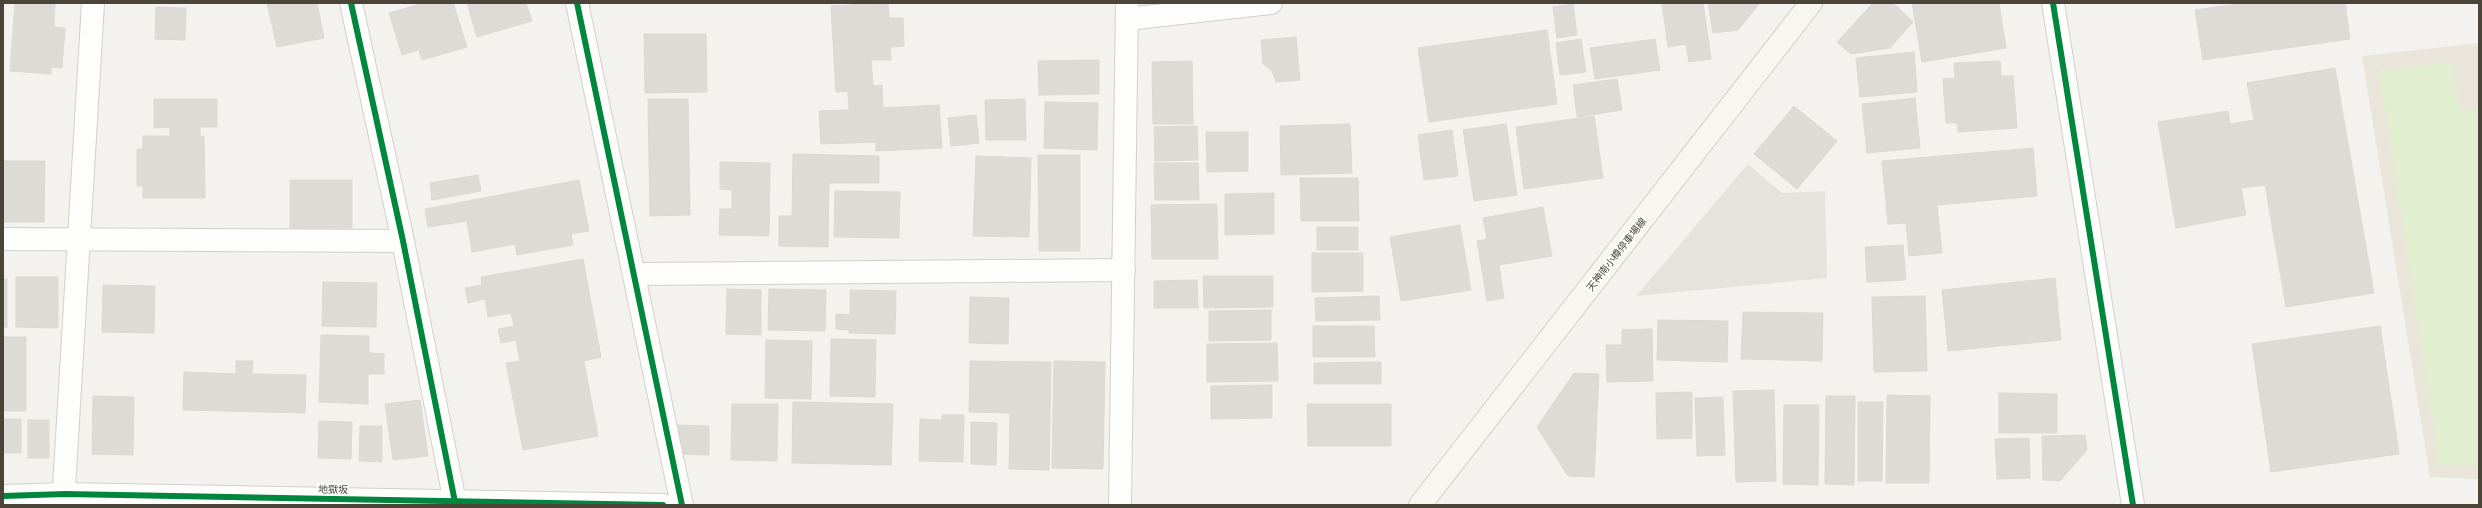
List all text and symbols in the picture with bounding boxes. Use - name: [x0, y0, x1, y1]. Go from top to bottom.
- street label: 天神南小樽停車場線: [1583, 214, 1650, 294]
- street label: 地獄坂: [318, 482, 348, 497]

